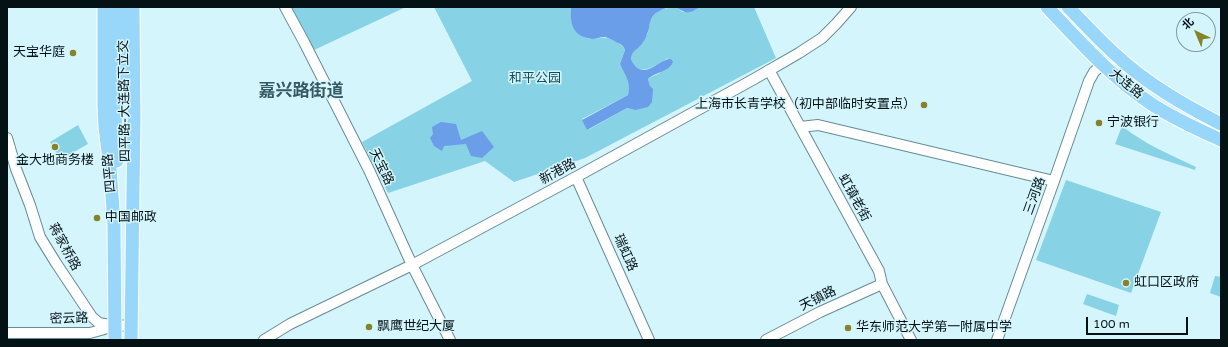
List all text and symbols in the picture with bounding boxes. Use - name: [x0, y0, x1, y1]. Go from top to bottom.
- north arrow: [1176, 12, 1216, 52]
- text: 北: [1180, 15, 1196, 32]
- street label: 四平路-大连路下立交: [116, 40, 134, 162]
- place label: 天宝华庭: [13, 45, 65, 61]
- marker: 天宝华庭: [68, 48, 78, 58]
- street label: 大连路: [1106, 66, 1146, 102]
- park label: 和平公园: [509, 71, 561, 87]
- district label: 嘉兴路街道: [259, 82, 343, 102]
- place label: 上海市长青学校（初中部临时安置点）: [695, 97, 916, 113]
- marker: 上海市长青学校（初中部临时安置点）: [919, 100, 929, 110]
- place label: 宁波银行: [1107, 115, 1159, 131]
- marker: 宁波银行: [1094, 118, 1104, 128]
- marker: 金大地商务楼: [50, 142, 60, 152]
- street label: 天宝路: [365, 146, 397, 188]
- place label: 金大地商务楼: [16, 153, 94, 169]
- street label: 四平路: [101, 153, 119, 193]
- street label: 新港路: [537, 156, 579, 188]
- street label: 虹镇老街: [835, 171, 873, 225]
- street label: 三河路: [1021, 175, 1049, 217]
- place label: 中国邮政: [105, 210, 157, 226]
- marker: 中国邮政: [92, 213, 102, 223]
- street label: 蒋家桥路: [45, 220, 83, 274]
- street label: 瑞虹路: [610, 232, 640, 274]
- place label: 虹口区政府: [1134, 275, 1199, 291]
- marker: 虹口区政府: [1121, 278, 1131, 288]
- street label: 天镇路: [797, 283, 839, 315]
- scale bar: [1088, 309, 1190, 335]
- street label: 密云路: [49, 311, 89, 327]
- text: 100 m: [1093, 317, 1130, 331]
- place label: 飘鹰世纪大厦: [377, 319, 455, 335]
- place label: 华东师范大学第一附属中学: [856, 320, 1012, 336]
- marker: 飘鹰世纪大厦: [364, 322, 374, 332]
- marker: 华东师范大学第一附属中学: [843, 323, 853, 333]

